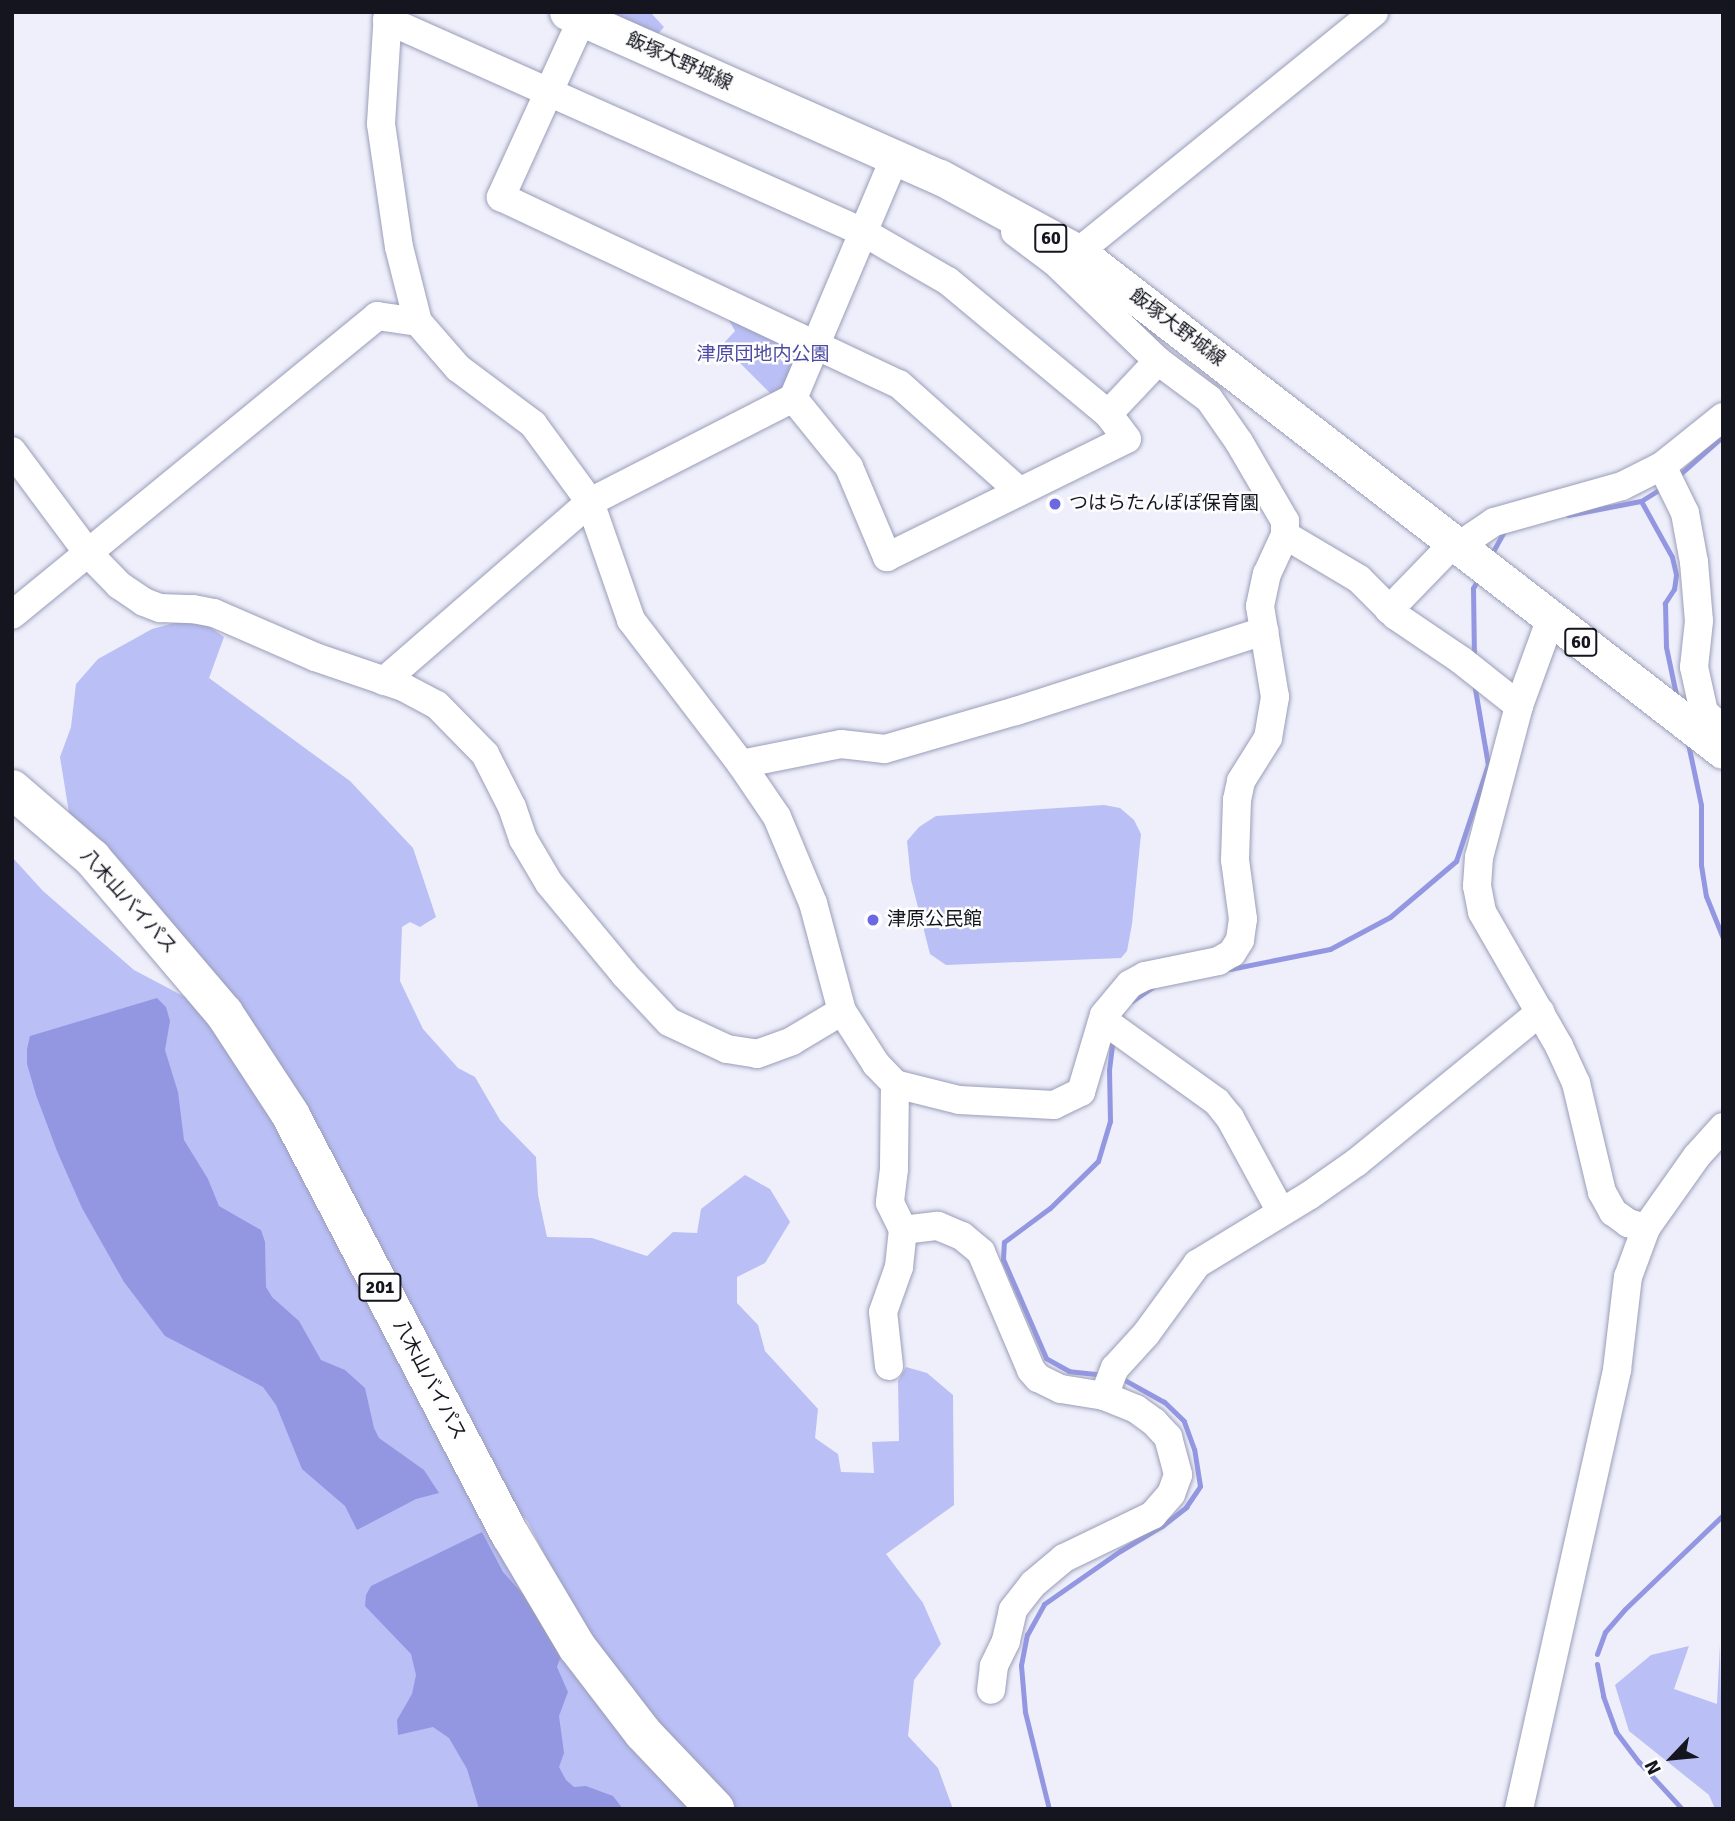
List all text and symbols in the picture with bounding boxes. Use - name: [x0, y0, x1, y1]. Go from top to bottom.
- street label: 飯塚大野城線: [622, 28, 736, 96]
- road number: 60: [1034, 224, 1068, 252]
- street label: 飯塚大野城線: [1125, 285, 1229, 371]
- park label: 津原団地内公園: [697, 344, 829, 366]
- place label: つはらたんぽぽ保育園: [1069, 493, 1259, 515]
- marker: つはらたんぽぽ保育園: [1047, 496, 1063, 512]
- road number: 60: [1564, 628, 1598, 656]
- street label: 八木山バイパス: [75, 845, 181, 959]
- place label: 津原公民館: [887, 909, 982, 931]
- marker: 津原公民館: [865, 912, 881, 928]
- road number: 201: [357, 1272, 403, 1302]
- street label: 八木山バイパス: [388, 1316, 470, 1444]
- north arrow: [1637, 1723, 1707, 1793]
- text: N: [1639, 1756, 1667, 1778]

